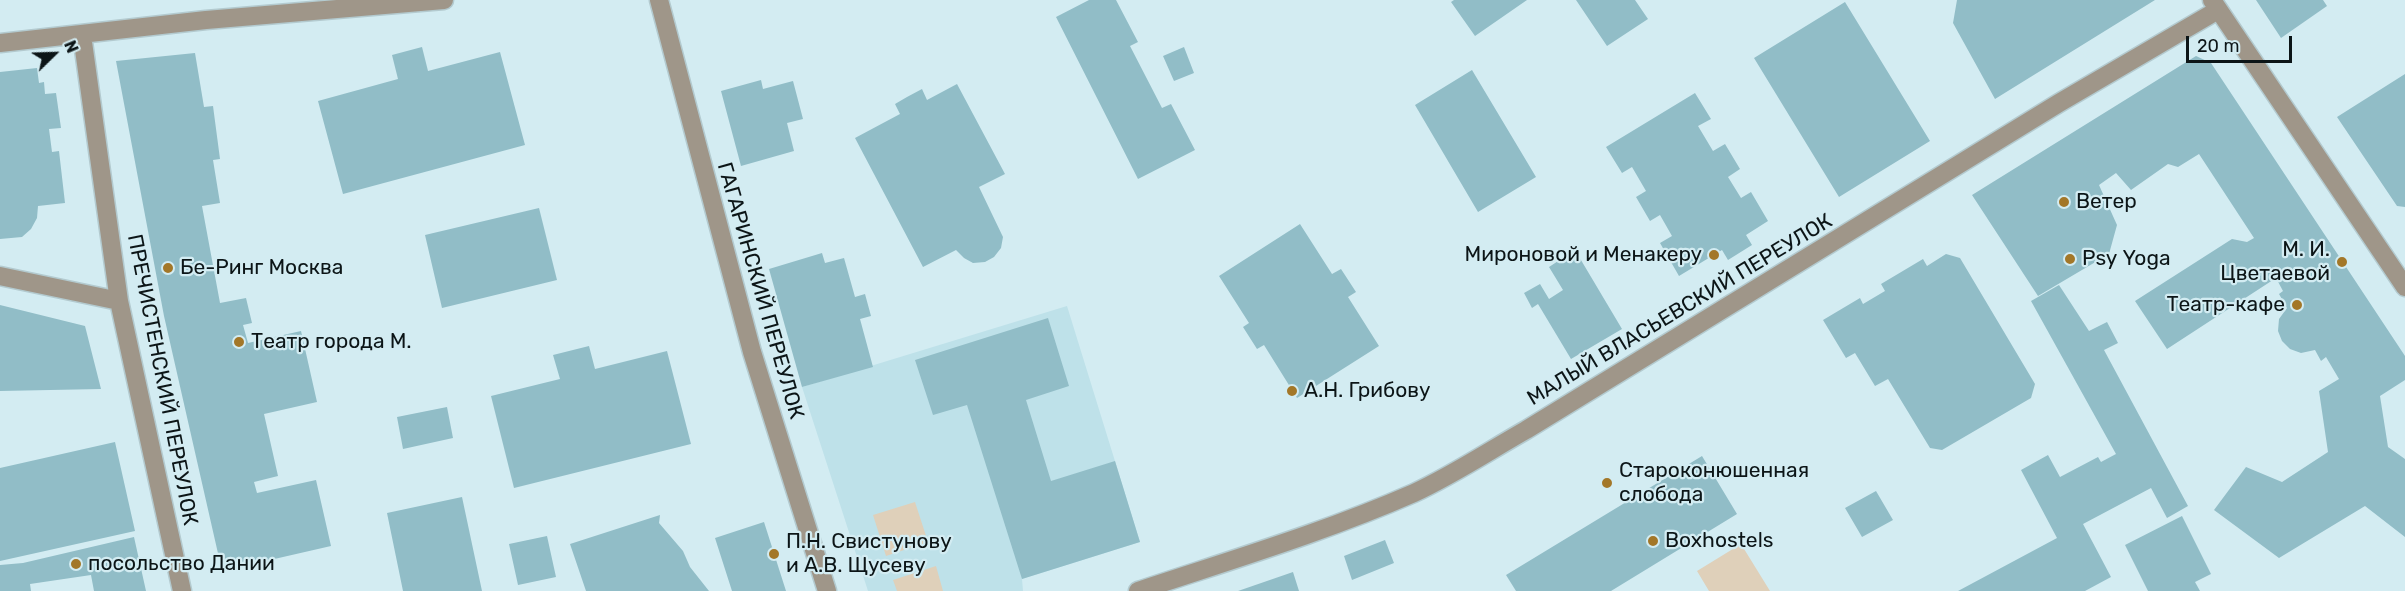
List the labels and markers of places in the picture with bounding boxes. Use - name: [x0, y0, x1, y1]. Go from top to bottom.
- place label: Ветер: [2076, 189, 2137, 215]
- marker: Ветер: [2057, 195, 2071, 209]
- place label: М. И. Цветаевой: [2220, 237, 2330, 287]
- place label: Мироновой и Менакеру: [1464, 242, 1702, 268]
- place label: Psy Yoga: [2082, 246, 2171, 272]
- marker: Мироновой и Менакеру: [1707, 248, 1721, 262]
- marker: Psy Yoga: [2063, 252, 2077, 266]
- place label: Бе-Ринг Москва: [180, 255, 343, 281]
- marker: М. И. Цветаевой: [2335, 255, 2349, 269]
- marker: Бе-Ринг Москва: [161, 261, 175, 275]
- place label: Театр-кафе: [2166, 292, 2285, 318]
- marker: Театр-кафе: [2290, 298, 2304, 312]
- place label: Театр города М.: [251, 329, 412, 355]
- marker: Театр города М.: [232, 335, 246, 349]
- place label: А.Н. Грибову: [1304, 378, 1431, 404]
- marker: А.Н. Грибову: [1285, 384, 1299, 398]
- place label: Староконюшенная слобода: [1619, 458, 1809, 508]
- marker: Староконюшенная слобода: [1600, 476, 1614, 490]
- place label: Boxhostels: [1665, 528, 1773, 554]
- place label: П.Н. Свистунову и А.В. Щусеву: [786, 529, 952, 579]
- marker: Boxhostels: [1646, 534, 1660, 548]
- marker: П.Н. Свистунову и А.В. Щусеву: [767, 547, 781, 561]
- place label: посольство Дании: [88, 551, 275, 577]
- marker: посольство Дании: [69, 557, 83, 571]

